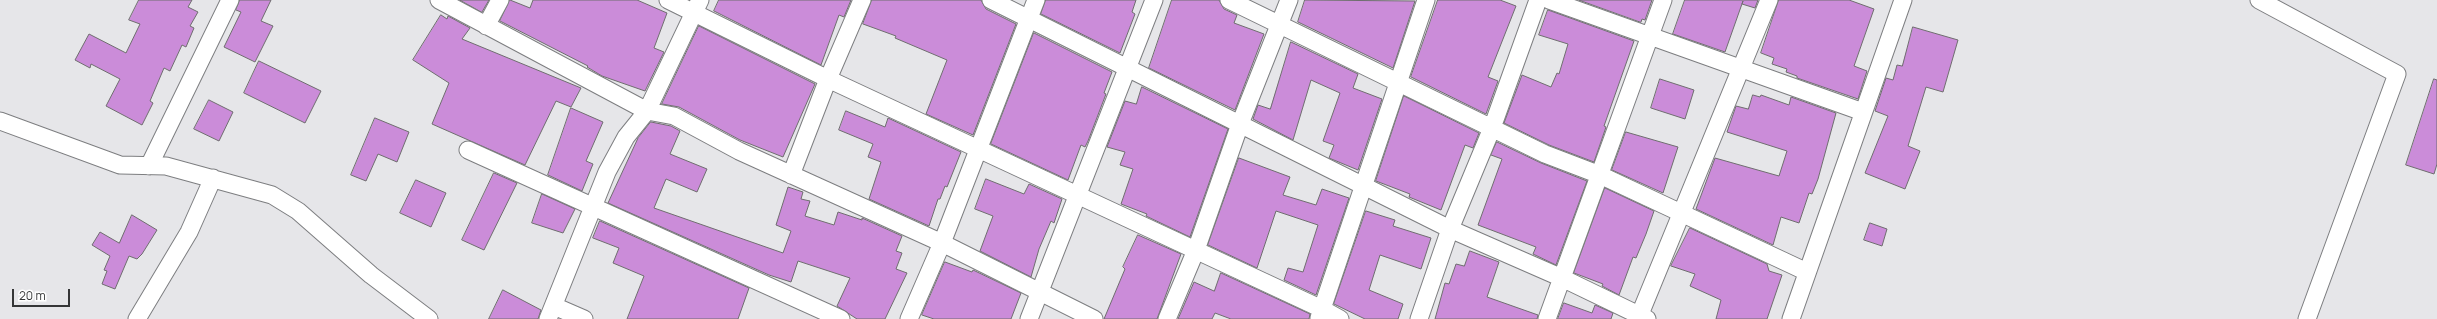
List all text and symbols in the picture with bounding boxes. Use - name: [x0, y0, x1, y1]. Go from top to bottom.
- scale bar: [14, 281, 72, 307]
- text: 20 m: [19, 287, 46, 304]

